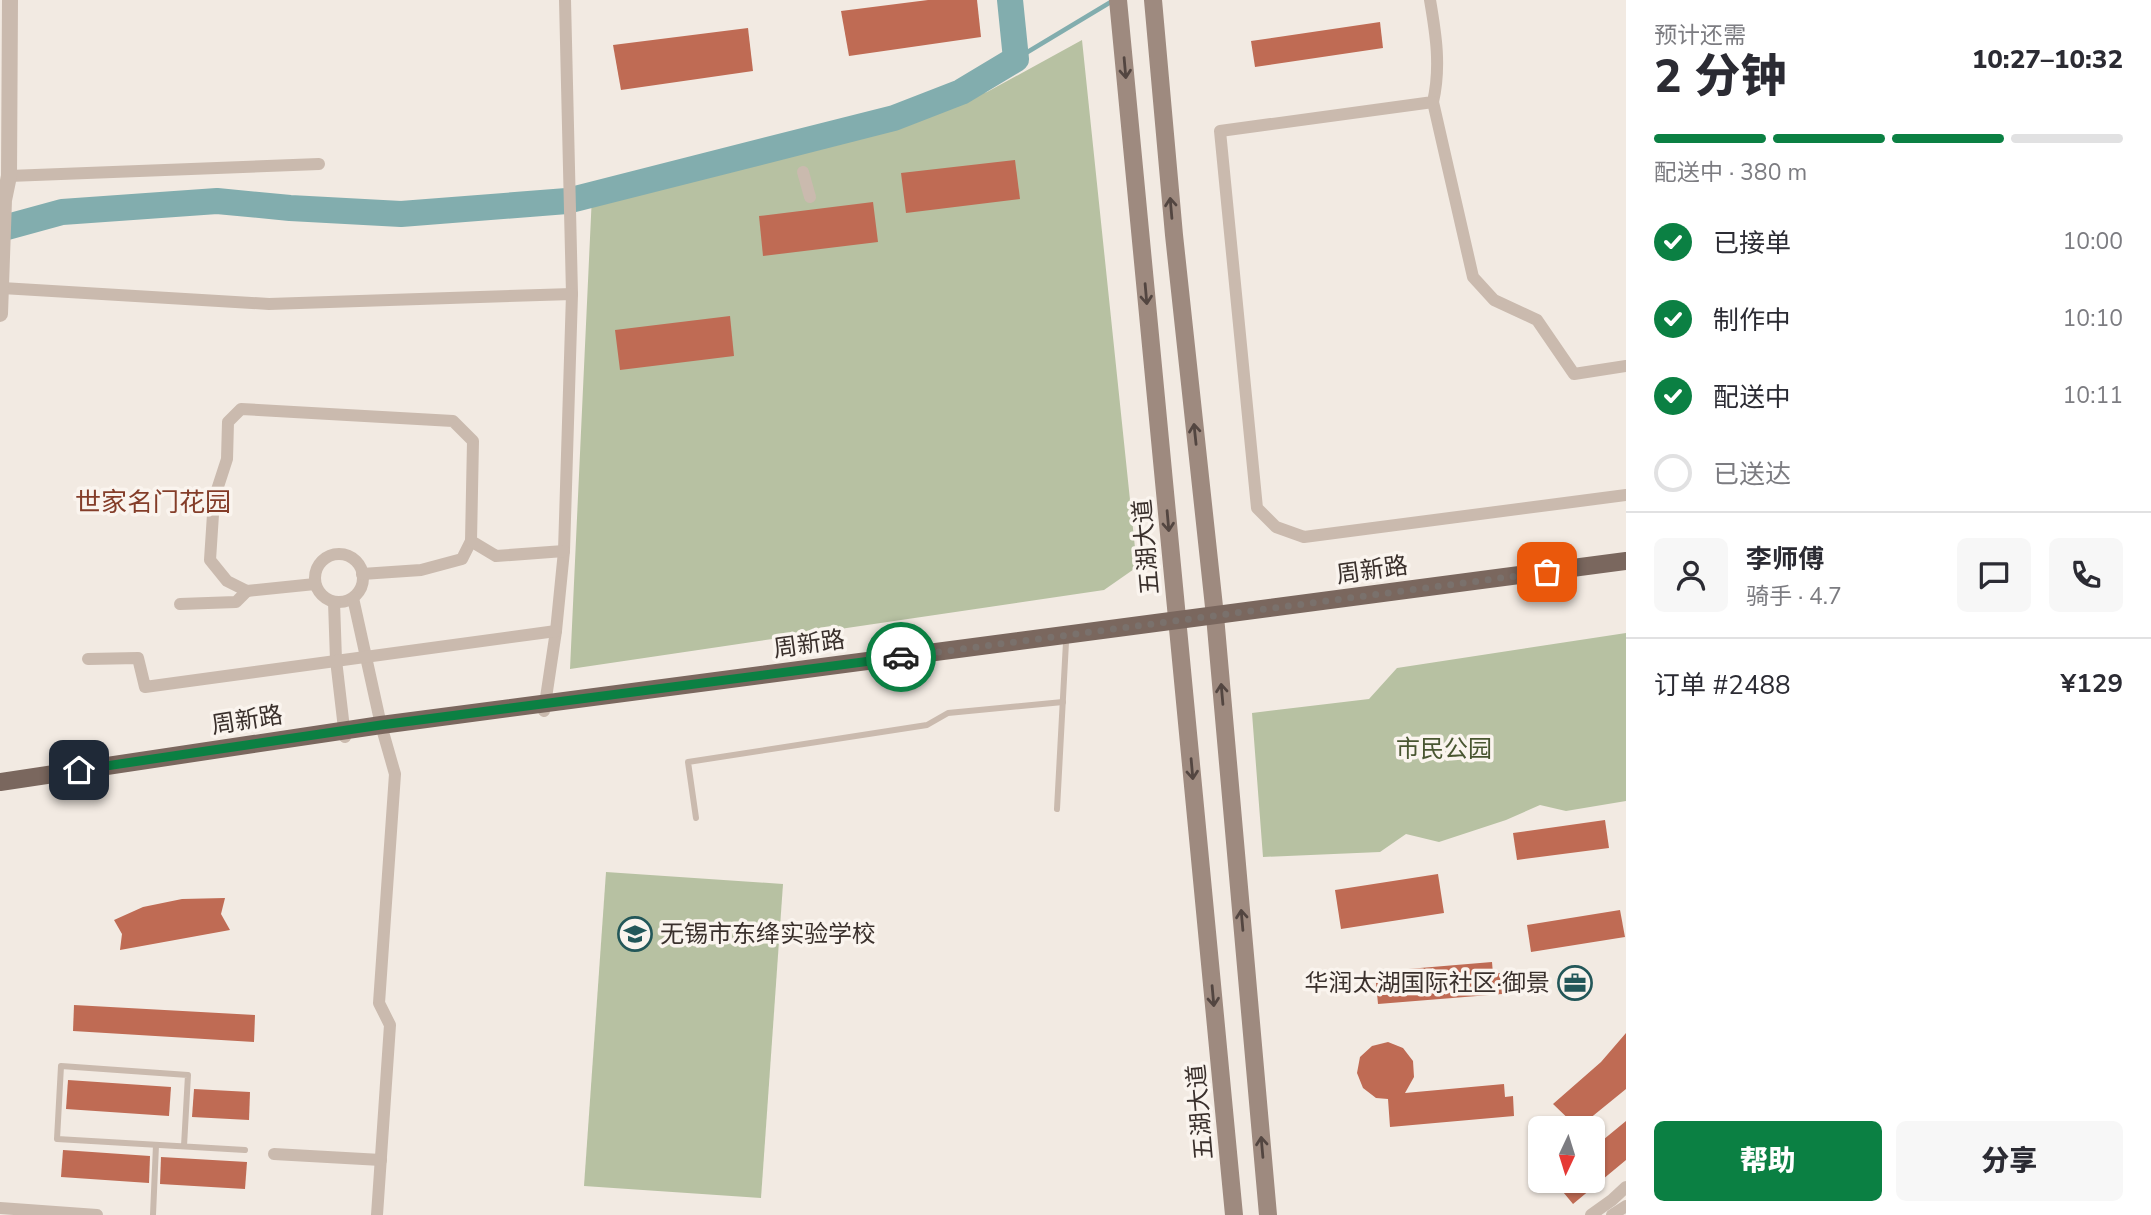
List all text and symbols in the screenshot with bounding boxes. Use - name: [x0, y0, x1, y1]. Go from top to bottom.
- text: 预计还需: [1654, 20, 1746, 51]
- text: 10:27–10:32: [1972, 42, 2123, 77]
- text: 2 分钟: [1654, 45, 1786, 108]
- one-way arrow: [1118, 56, 1131, 79]
- text: 配送中 · 380 m: [1654, 157, 1807, 188]
- one-way arrow: [1164, 197, 1177, 220]
- icon: check: [1654, 223, 1692, 261]
- text: 已接单: [1713, 226, 1791, 261]
- text: 10:00: [2063, 226, 2123, 257]
- one-way arrow: [1140, 283, 1153, 305]
- icon: check: [1654, 300, 1692, 338]
- text: 制作中: [1713, 303, 1791, 338]
- text: 10:10: [2063, 303, 2123, 334]
- icon: check: [1654, 377, 1692, 415]
- text: 配送中: [1713, 380, 1791, 415]
- text: 10:11: [2063, 380, 2123, 411]
- one-way arrow: [1189, 424, 1202, 446]
- text: 已送达: [1713, 457, 1791, 492]
- district label: 世家名门花园: [75, 485, 231, 520]
- street label: 五湖大道: [1126, 498, 1166, 596]
- one-way arrow: [1162, 509, 1175, 532]
- button: person: [1654, 538, 1728, 612]
- button: chat: [1957, 538, 2031, 612]
- button: phone: [2049, 538, 2123, 612]
- pin: [1517, 542, 1577, 602]
- text: 李师傅: [1746, 542, 1824, 577]
- street label: 周新路: [1334, 549, 1410, 591]
- icon: bag: [1528, 553, 1566, 591]
- text: 骑手 · 4.7: [1746, 581, 1842, 612]
- courier: [866, 622, 936, 692]
- street label: 周新路: [771, 623, 847, 665]
- icon: car: [882, 638, 920, 676]
- text: ¥129: [2061, 666, 2123, 701]
- text: 订单 #2488: [1654, 668, 1791, 703]
- one-way arrow: [1215, 683, 1228, 706]
- street label: 周新路: [209, 699, 285, 741]
- park label: 市民公园: [1396, 733, 1492, 765]
- pin: [49, 740, 109, 800]
- icon: home: [60, 751, 98, 789]
- one-way arrow: [1186, 758, 1199, 780]
- one-way arrow: [1235, 910, 1248, 932]
- school or university icon: 无锡市东绛实验学校: [616, 915, 654, 953]
- place label: 无锡市东绛实验学校: [660, 918, 876, 950]
- office icon: 华润太湖国际社区·御景: [1556, 964, 1594, 1002]
- place label: 华润太湖国际社区·御景: [1305, 967, 1550, 999]
- one-way arrow: [1207, 984, 1220, 1007]
- street label: 五湖大道: [1180, 1063, 1220, 1161]
- north arrow: [1528, 1116, 1605, 1194]
- map controls: [1528, 1116, 1605, 1193]
- button: 帮助: [1654, 1121, 1882, 1201]
- button: 分享: [1896, 1121, 2123, 1201]
- one-way arrow: [1255, 1136, 1268, 1159]

